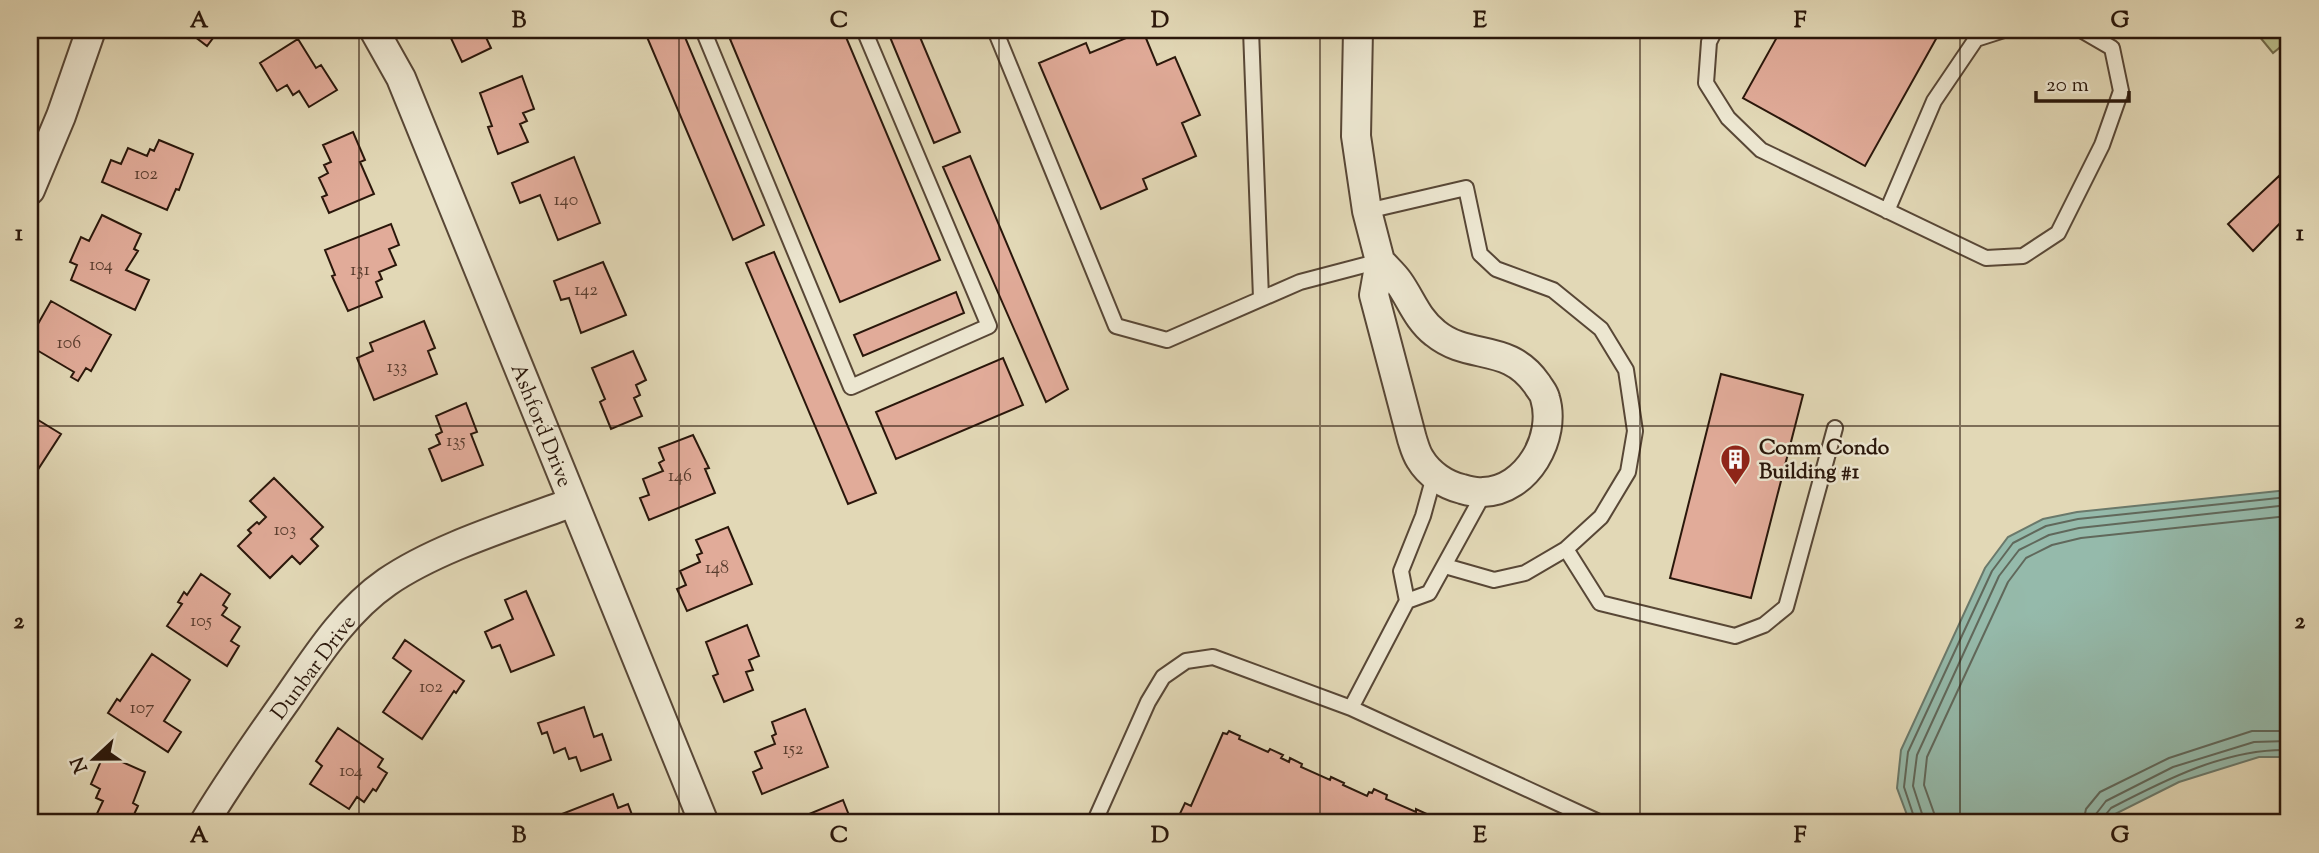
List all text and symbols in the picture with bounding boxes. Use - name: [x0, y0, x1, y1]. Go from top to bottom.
- text: A: [190, 5, 209, 38]
- text: B: [512, 5, 527, 38]
- text: C: [830, 5, 848, 38]
- text: D: [1151, 5, 1169, 38]
- text: E: [1473, 5, 1487, 38]
- text: F: [1794, 5, 1807, 38]
- text: G: [2111, 5, 2130, 38]
- scale bar: [2036, 60, 2128, 104]
- text: 20 m: [2046, 71, 2089, 101]
- house number: 102: [134, 162, 158, 188]
- house number: 140: [554, 188, 578, 214]
- text: 1: [15, 218, 23, 251]
- text: 1: [2296, 218, 2304, 251]
- house number: 104: [89, 253, 113, 279]
- house number: 131: [350, 258, 370, 284]
- house number: 142: [574, 278, 598, 304]
- house number: 106: [57, 331, 81, 357]
- house number: 133: [387, 355, 407, 381]
- street label: Ashford Drive: [502, 360, 579, 492]
- house number: 135: [446, 429, 466, 455]
- place label: Comm Condo Building #1: [1759, 434, 1890, 488]
- building icon: Comm Condo Building #1: [1719, 442, 1753, 486]
- house number: 146: [668, 464, 692, 490]
- house number: 103: [274, 518, 296, 544]
- house number: 148: [705, 556, 729, 582]
- text: 2: [14, 606, 25, 639]
- text: 2: [2295, 606, 2306, 639]
- house number: 105: [190, 609, 212, 635]
- street label: Dunbar Drive: [265, 609, 364, 727]
- house number: 102: [419, 675, 443, 701]
- house number: 107: [130, 696, 154, 722]
- north arrow: [60, 724, 130, 794]
- house number: 152: [783, 737, 804, 763]
- text: N: [65, 752, 96, 777]
- house number: 104: [339, 759, 363, 785]
- text: A: [190, 820, 209, 853]
- text: B: [512, 820, 527, 853]
- text: C: [830, 820, 848, 853]
- text: D: [1151, 820, 1169, 853]
- text: E: [1473, 820, 1487, 853]
- text: F: [1794, 820, 1807, 853]
- text: G: [2111, 820, 2130, 853]

